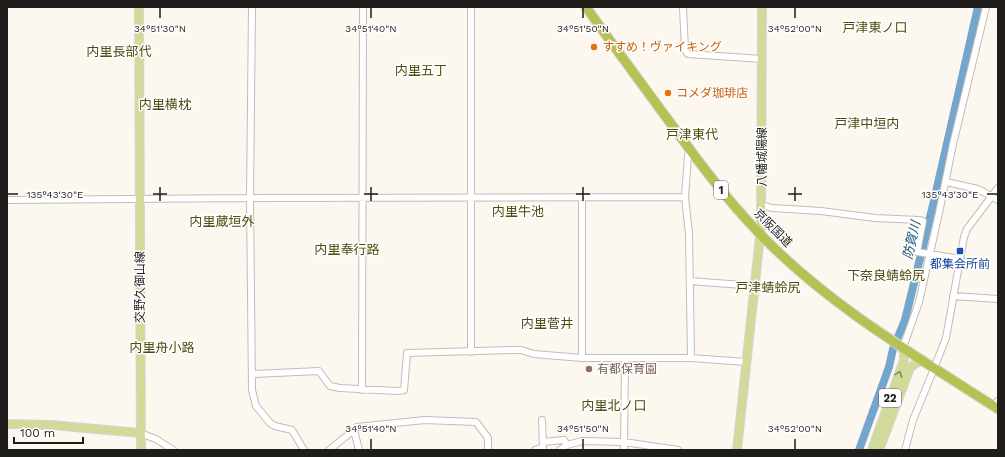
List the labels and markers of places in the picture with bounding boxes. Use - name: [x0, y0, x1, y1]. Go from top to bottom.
- place label: すすめ！ヴァイキング: [602, 40, 722, 54]
- marker: すすめ！ヴァイキング: [589, 42, 599, 52]
- place label: コメダ珈琲店: [676, 86, 748, 100]
- marker: コメダ珈琲店: [663, 88, 673, 98]
- marker: 都集会所前: [955, 246, 965, 256]
- place label: 都集会所前: [930, 257, 990, 271]
- place label: 有都保育園: [597, 362, 657, 376]
- marker: 有都保育園: [584, 364, 594, 374]

